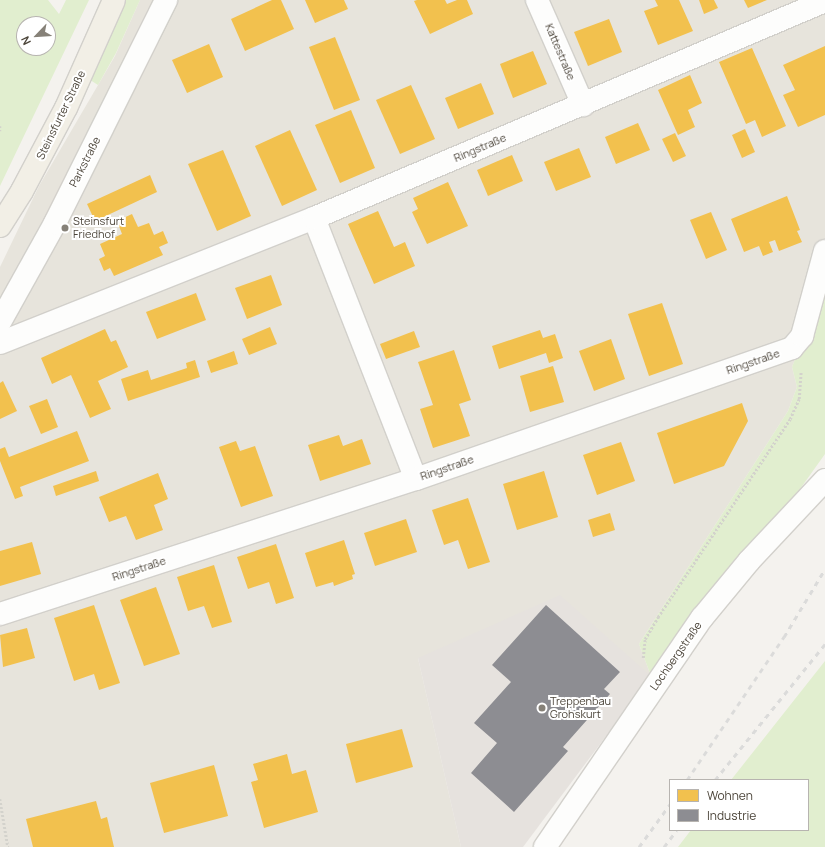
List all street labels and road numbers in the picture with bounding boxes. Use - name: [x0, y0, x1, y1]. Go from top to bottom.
- street label: Kattestraße: [542, 22, 578, 82]
- street label: Steinsfurter Straße: [34, 68, 88, 162]
- street label: Ringstraße: [452, 131, 508, 165]
- street label: Parkstraße: [67, 135, 103, 189]
- street label: Ringstraße: [725, 347, 781, 377]
- street label: Ringstraße: [419, 453, 475, 483]
- street label: Ringstraße: [111, 554, 167, 584]
- street label: Lochbergstraße: [647, 619, 705, 693]

